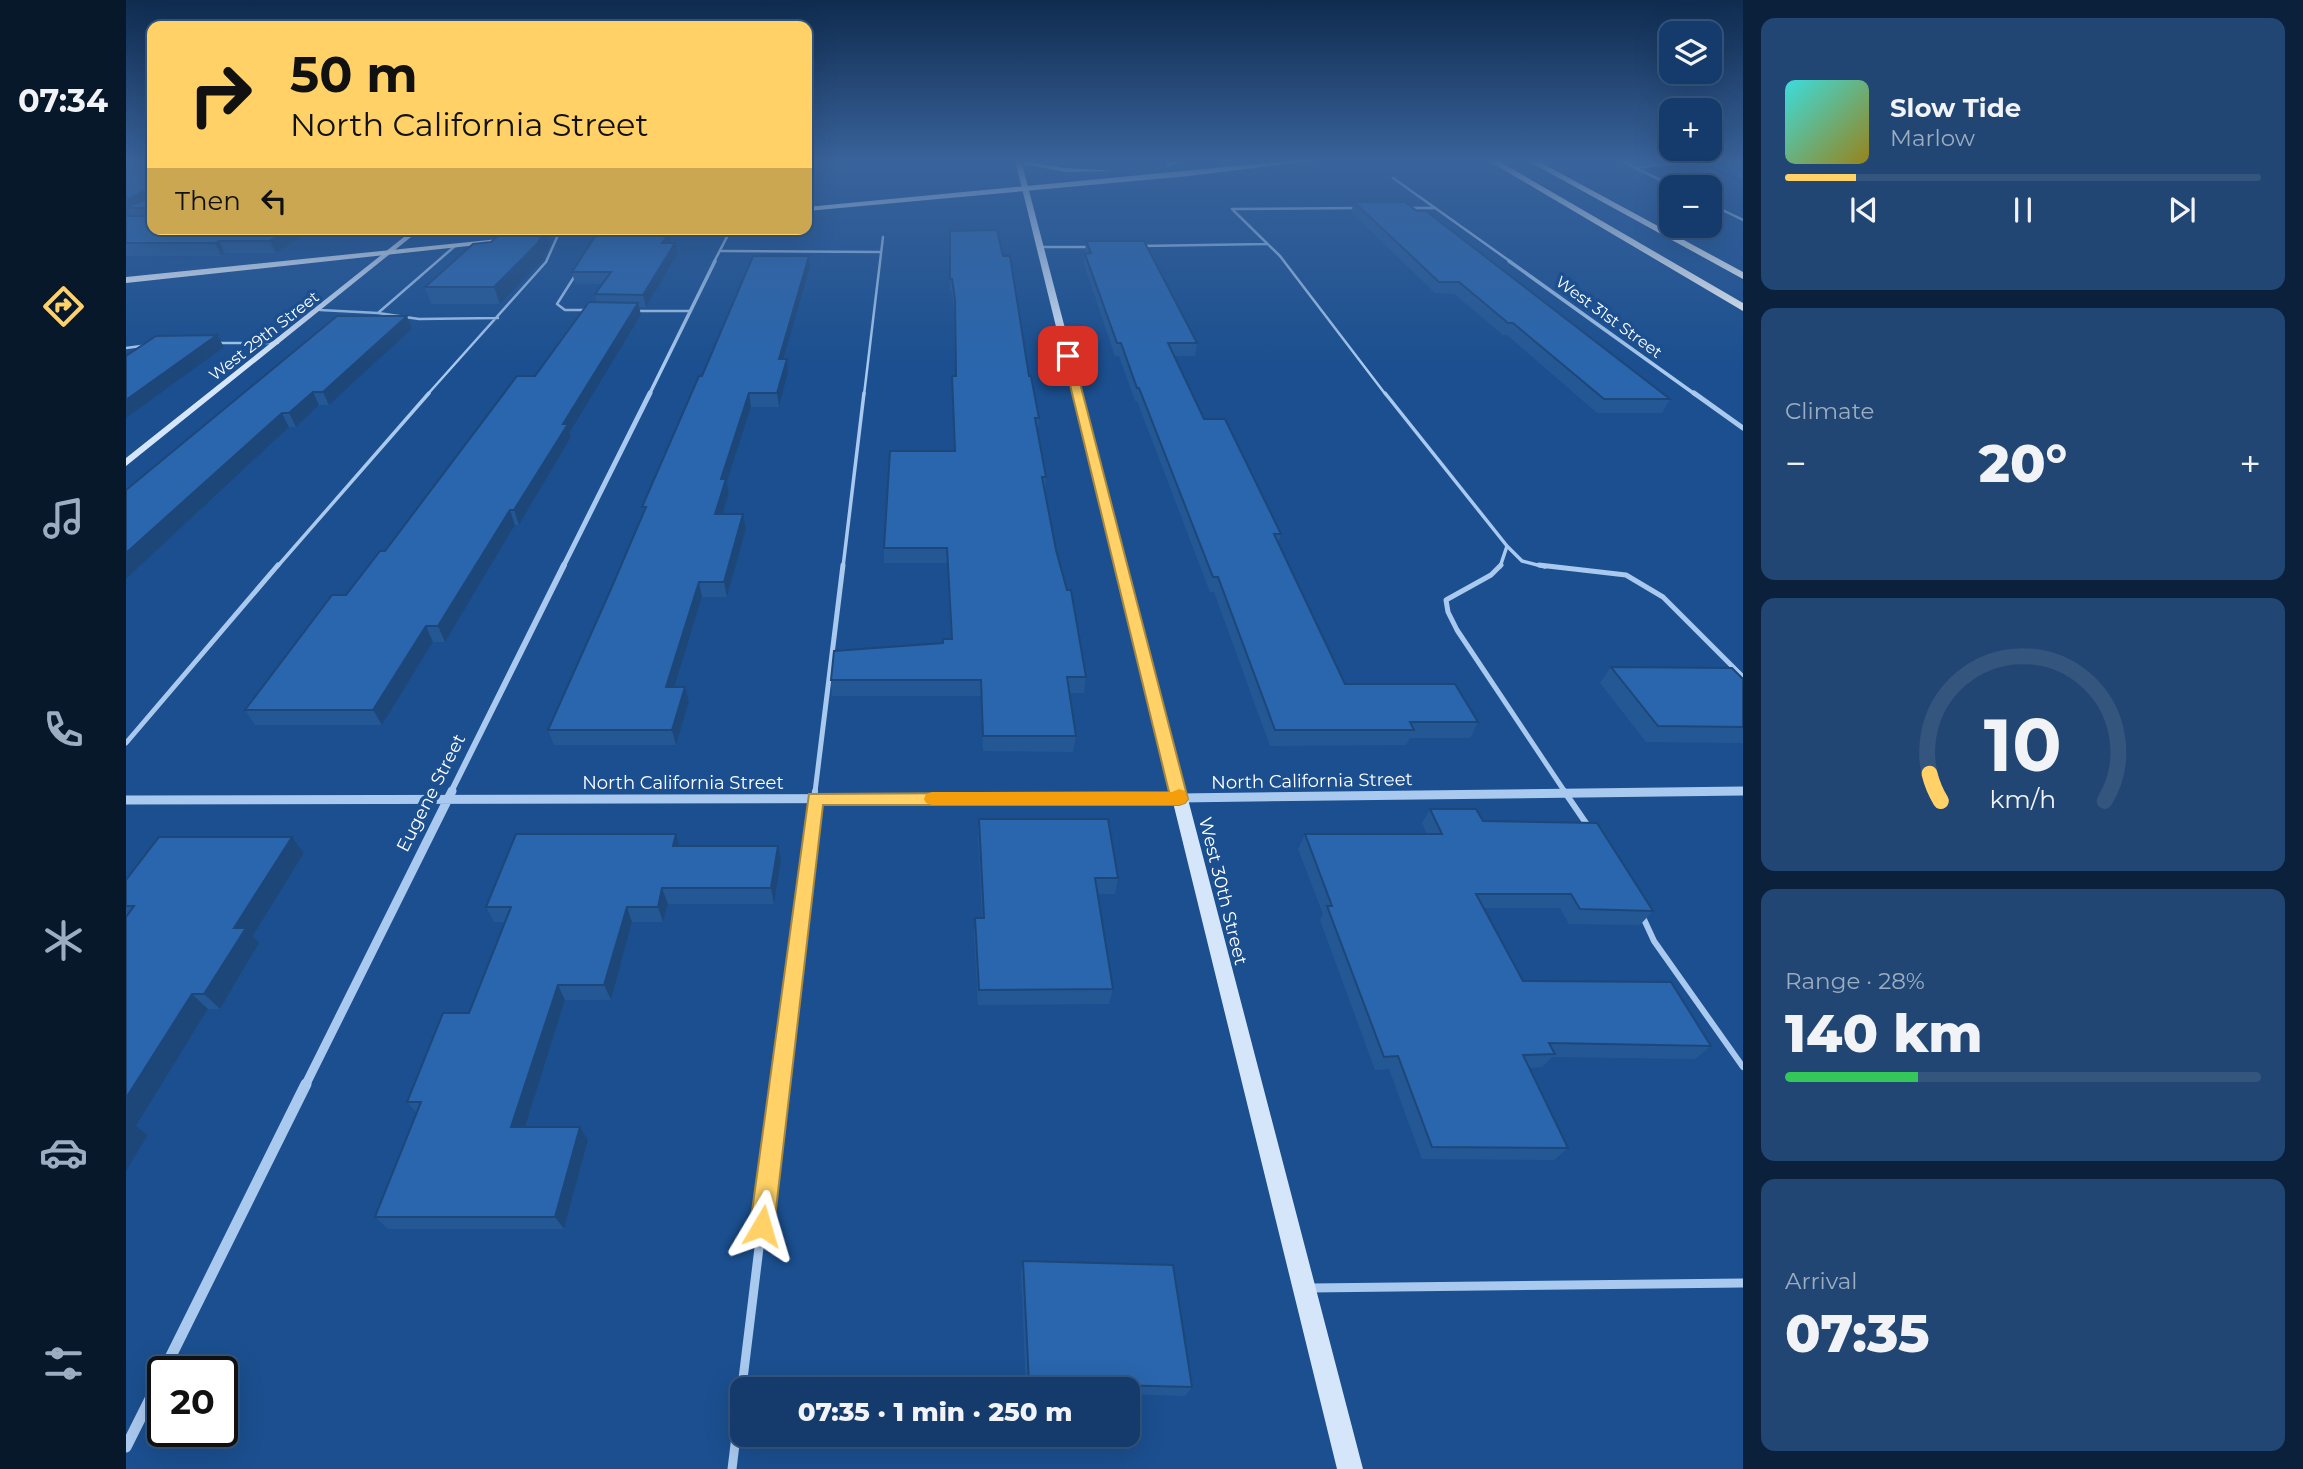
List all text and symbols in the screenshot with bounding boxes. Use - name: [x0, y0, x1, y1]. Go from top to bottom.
- map controls: [1659, 21, 1722, 238]
- button: layers: [1659, 21, 1722, 84]
- text: 50 m: [290, 45, 418, 104]
- icon: right: [175, 49, 266, 140]
- text: 07:34: [18, 81, 108, 120]
- text: Slow Tide: [1890, 92, 2021, 124]
- button: +: [1659, 98, 1722, 161]
- text: North California Street: [290, 105, 648, 144]
- text: Marlow: [1890, 124, 1975, 152]
- button: −: [1659, 175, 1722, 238]
- icon: left: [255, 182, 293, 220]
- text: Then: [175, 185, 241, 217]
- icon: previous: [1845, 191, 1883, 229]
- icon: pause: [2004, 191, 2042, 229]
- icon: next: [2163, 191, 2201, 229]
- street label: West 31st Street: [1552, 272, 1666, 362]
- icon: directions: [39, 282, 88, 331]
- street label: West 29th Street: [205, 287, 323, 385]
- pin: [1038, 326, 1098, 386]
- icon: arrive: [1049, 337, 1087, 375]
- text: Climate: [1785, 397, 1874, 425]
- text: 20°: [1979, 432, 2067, 495]
- text: −: [1785, 440, 1807, 487]
- text: +: [2239, 440, 2261, 487]
- icon: music: [39, 494, 88, 543]
- text: 10: [1984, 701, 2062, 789]
- icon: phone: [39, 705, 88, 754]
- street label: Eugene Street: [392, 730, 470, 856]
- street label: North California Street: [1211, 768, 1413, 794]
- street label: North California Street: [582, 772, 784, 794]
- text: km/h: [1990, 783, 2056, 813]
- street label: West 30th Street: [1194, 815, 1252, 967]
- icon: climate: [39, 916, 88, 965]
- text: Range · 28%: [1785, 967, 1925, 995]
- text: 140 km: [1785, 1002, 1983, 1065]
- icon: car: [39, 1128, 88, 1177]
- position arrow: [725, 1189, 799, 1263]
- text: Arrival: [1785, 1267, 1858, 1295]
- text: 07:35: [1785, 1302, 1929, 1365]
- icon: filters: [39, 1339, 88, 1388]
- speed limit sign: 20: [147, 1356, 238, 1447]
- text: 07:35 · 1 min · 250 m: [798, 1396, 1072, 1428]

